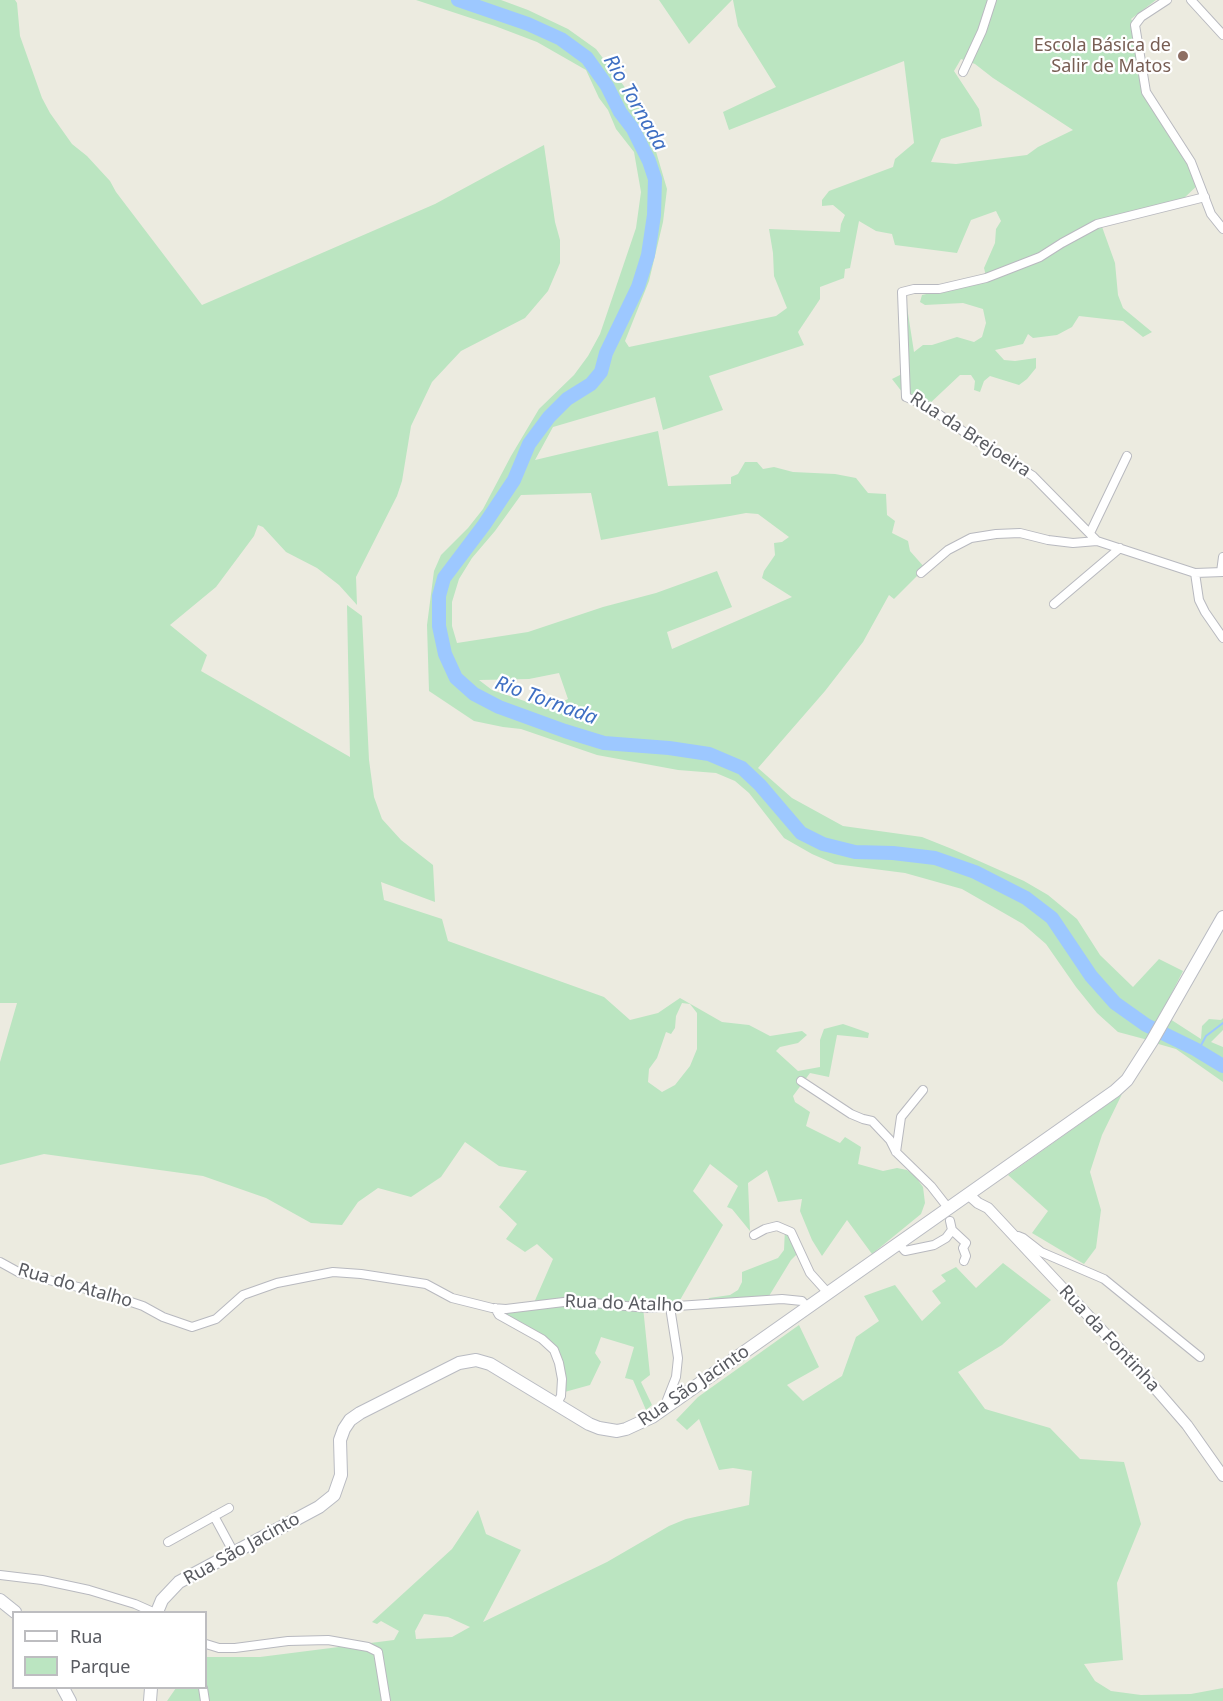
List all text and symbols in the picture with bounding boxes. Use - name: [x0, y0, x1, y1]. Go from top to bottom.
- place label: Escola Básica de Salir de Matos: [1034, 35, 1171, 78]
- marker: Escola Básica de Salir de Matos: [1176, 49, 1190, 63]
- water label: Rio Tornada: [598, 51, 672, 155]
- street label: Rua da Brejoeira: [906, 388, 1034, 482]
- water label: Rio Tornada: [492, 671, 600, 731]
- street label: Rua do Atalho: [15, 1259, 135, 1313]
- street label: Rua da Fontinha: [1054, 1281, 1164, 1397]
- street label: Rua do Atalho: [564, 1291, 684, 1317]
- street label: Rua São Jacinto: [634, 1341, 754, 1431]
- street label: Rua São Jacinto: [180, 1508, 304, 1590]
- legend: [12, 1611, 207, 1689]
- text: Rua: [70, 1624, 102, 1648]
- text: Parque: [70, 1654, 130, 1678]

